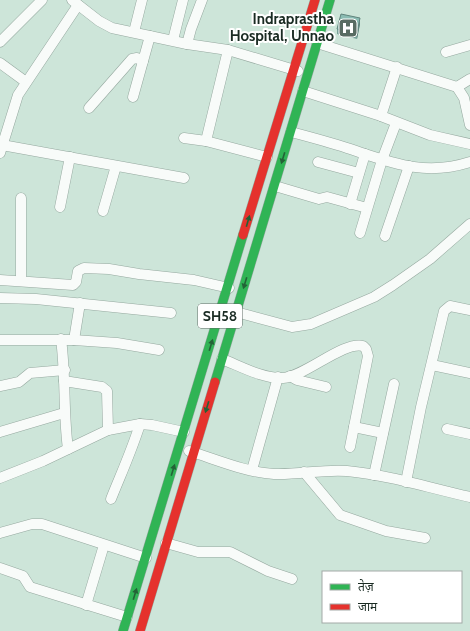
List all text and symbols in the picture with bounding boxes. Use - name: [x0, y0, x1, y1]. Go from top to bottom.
- place label: Indraprastha Hospital, Unnao: [230, 10, 335, 45]
- hospital icon: Indraprastha Hospital, Unnao: [337, 17, 359, 39]
- one-way arrow: [280, 153, 286, 165]
- one-way arrow: [245, 214, 251, 226]
- one-way arrow: [242, 277, 248, 289]
- road number: SH58: [198, 304, 242, 328]
- one-way arrow: [208, 339, 214, 351]
- one-way arrow: [204, 401, 210, 413]
- one-way arrow: [170, 463, 176, 475]
- legend: [322, 571, 462, 623]
- text: तेज़: [358, 579, 375, 594]
- one-way arrow: [132, 587, 138, 599]
- text: जाम: [358, 599, 378, 614]

